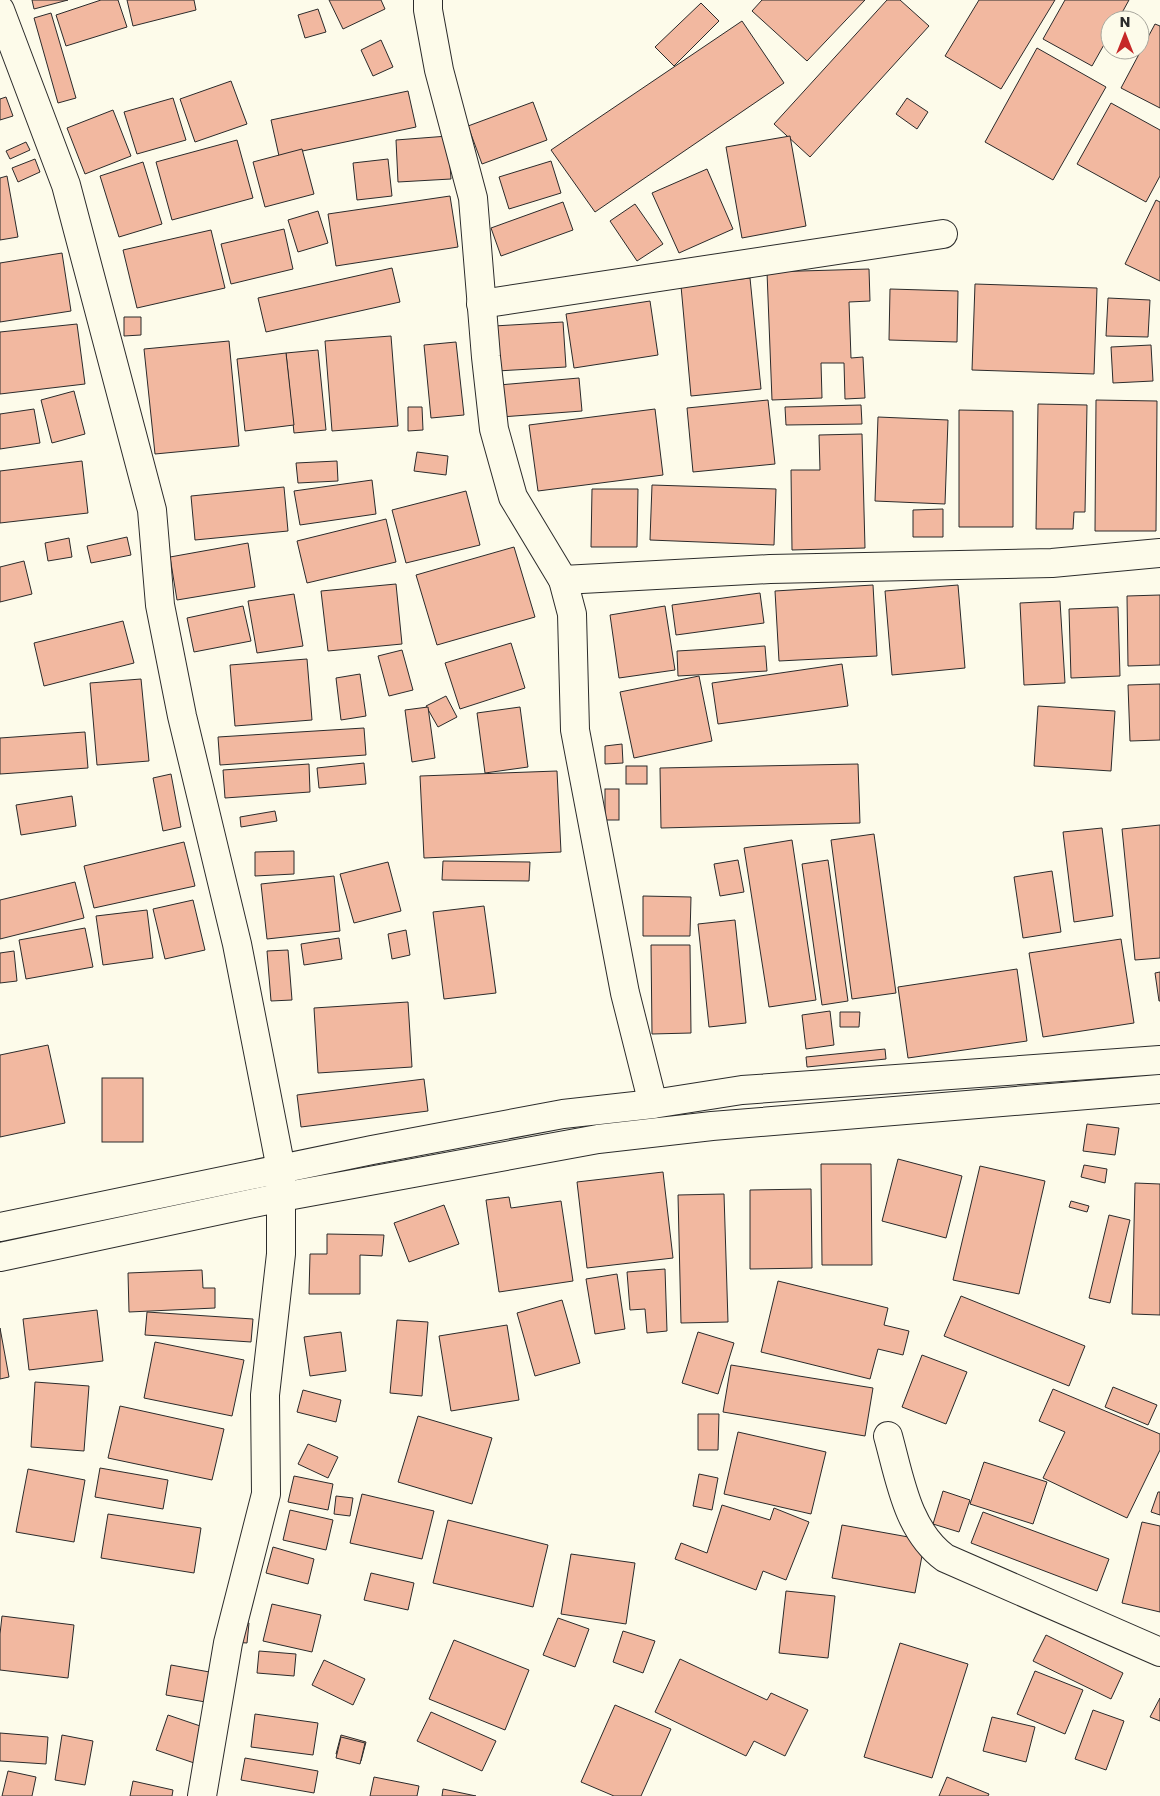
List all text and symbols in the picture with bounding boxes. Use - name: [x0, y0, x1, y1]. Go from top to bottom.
- north arrow: [1100, 10, 1150, 60]
- text: N: [1120, 12, 1130, 32]

